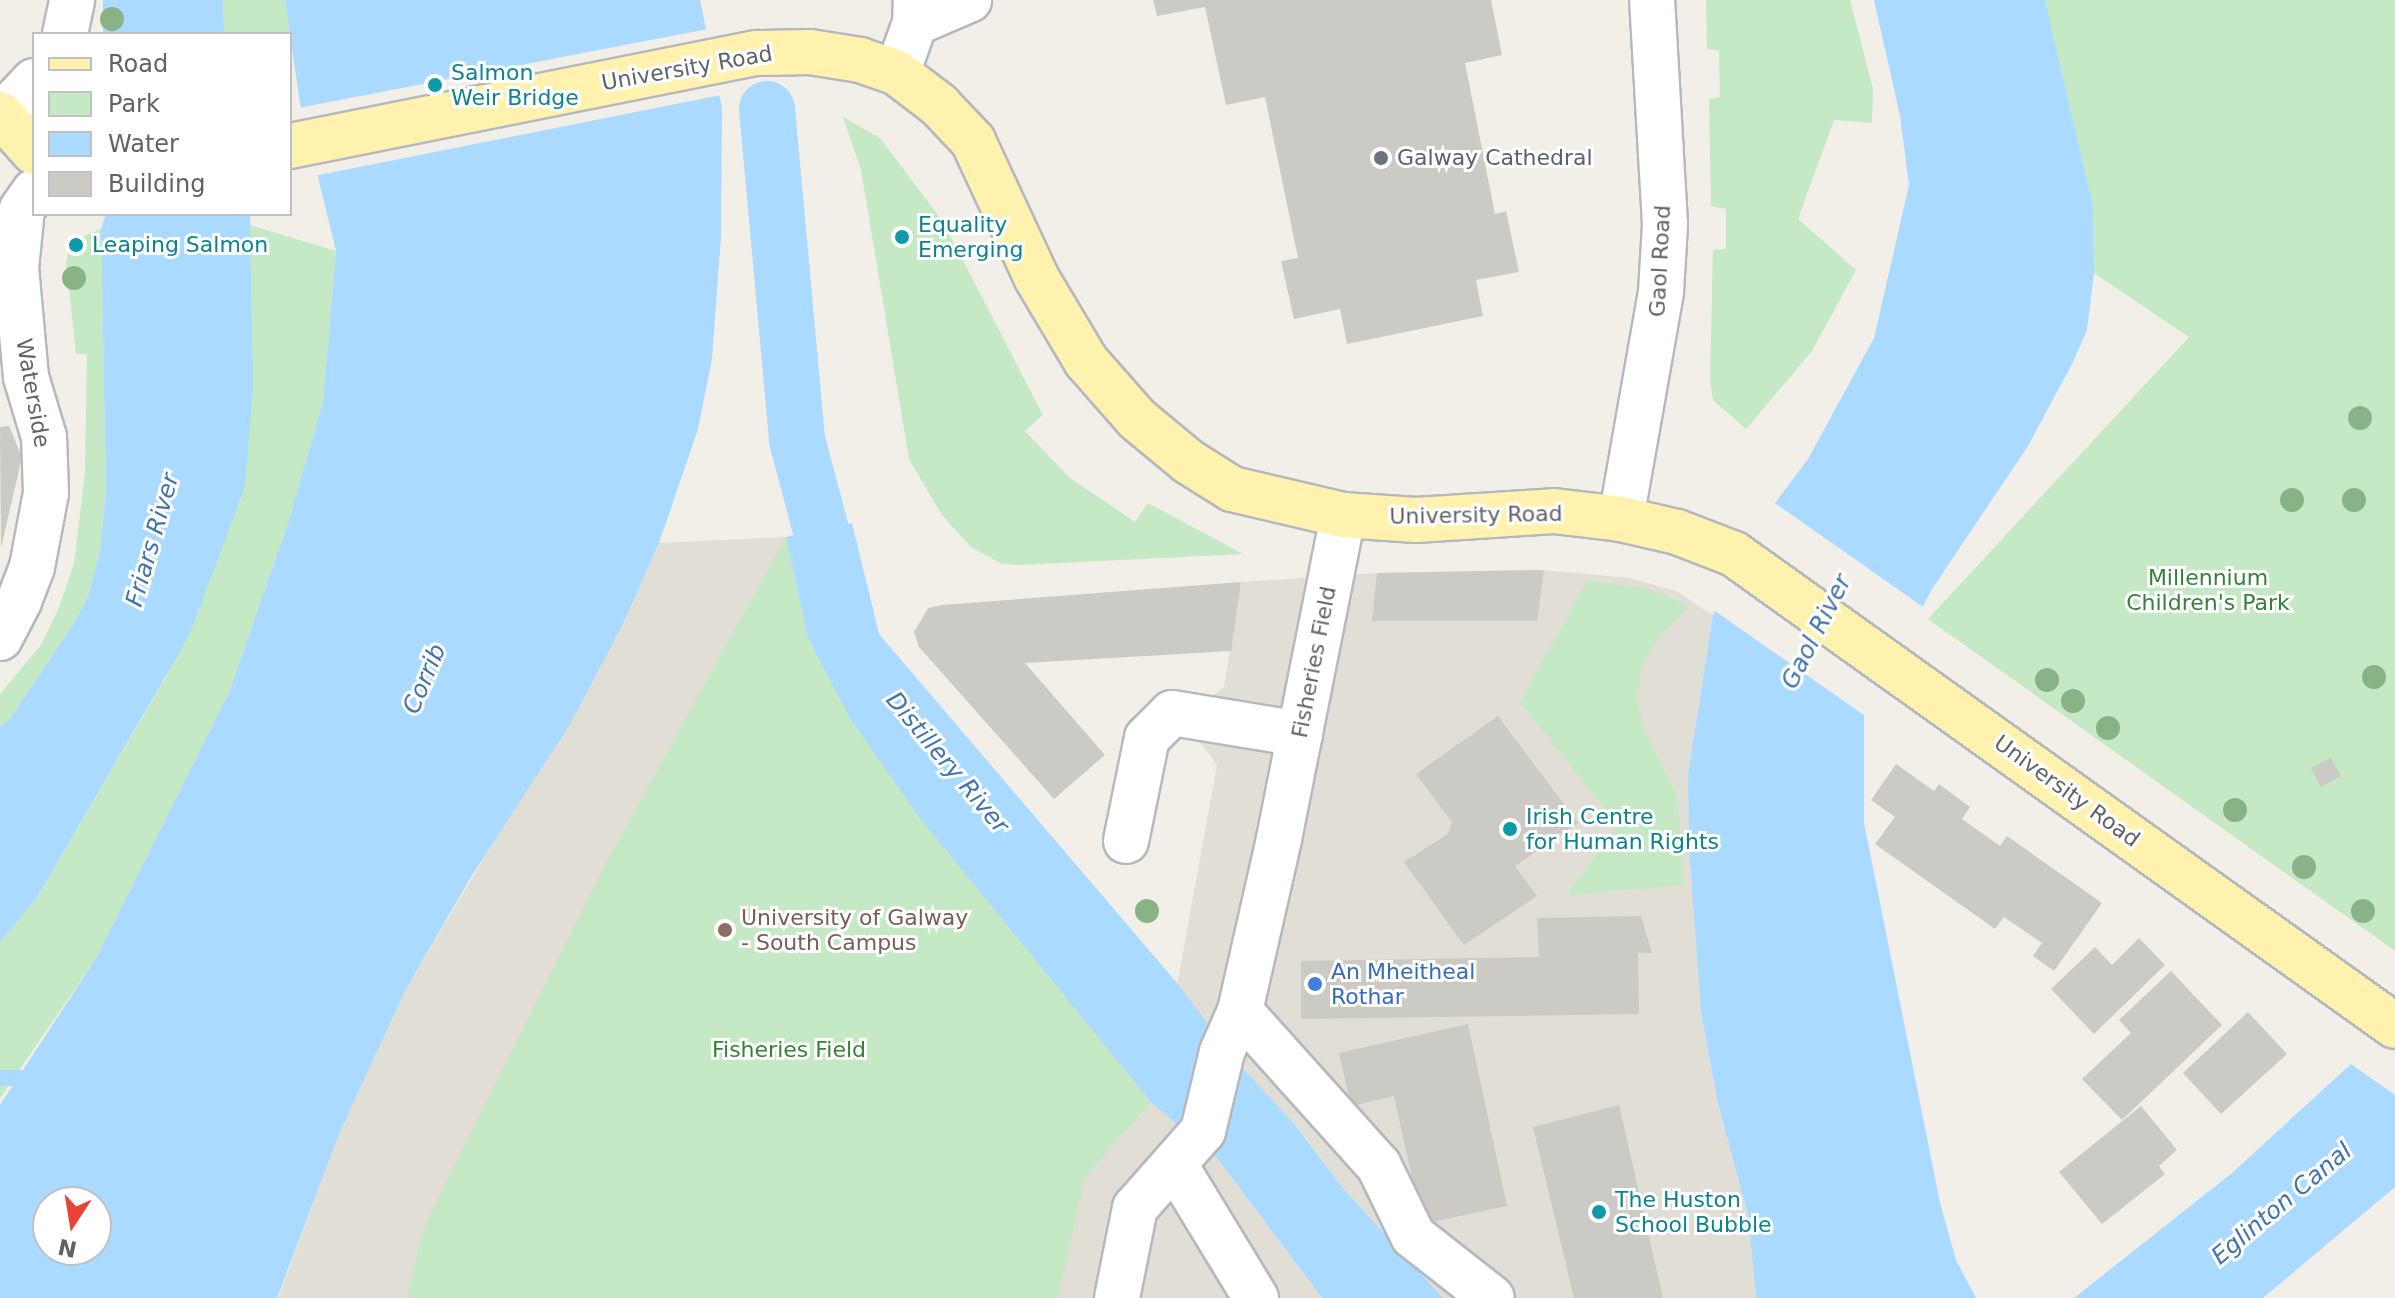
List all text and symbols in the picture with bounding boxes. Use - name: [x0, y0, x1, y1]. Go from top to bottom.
- legend: [32, 32, 292, 216]
- street label: University Road: [599, 40, 775, 96]
- text: Road: [108, 50, 168, 78]
- place label: Salmon Weir Bridge: [451, 59, 579, 110]
- marker: Salmon Weir Bridge: [426, 76, 444, 94]
- text: Park: [108, 90, 160, 118]
- text: Water: [108, 130, 179, 158]
- place label: Galway Cathedral: [1397, 145, 1593, 171]
- marker: Galway Cathedral: [1372, 149, 1390, 167]
- text: Building: [108, 170, 205, 198]
- street label: Gaol Road: [1644, 204, 1676, 318]
- place label: Equality Emerging: [918, 211, 1024, 262]
- marker: Equality Emerging: [893, 228, 911, 246]
- place label: Leaping Salmon: [92, 232, 268, 258]
- marker: Leaping Salmon: [67, 236, 85, 254]
- street label: Waterside: [10, 336, 56, 450]
- water label: Friars River: [120, 470, 186, 610]
- street label: University Road: [1389, 500, 1563, 530]
- park label: Millennium Children's Park: [2126, 564, 2290, 616]
- water label: Gaol River: [1776, 570, 1858, 694]
- street label: Fisheries Field: [1286, 584, 1342, 740]
- water label: Corrib: [397, 640, 453, 718]
- water label: Distillery River: [879, 686, 1015, 840]
- street label: University Road: [1989, 729, 2145, 853]
- place label: Irish Centre for Human Rights: [1526, 803, 1719, 854]
- marker: Irish Centre for Human Rights: [1501, 820, 1519, 838]
- place label: University of Galway - South Campus: [741, 904, 968, 956]
- marker: University of Galway - South Campus: [716, 921, 734, 939]
- place label: An Mheitheal Rothar: [1331, 958, 1475, 1010]
- marker: An Mheitheal Rothar: [1306, 975, 1324, 993]
- park label: Fisheries Field: [712, 1037, 866, 1063]
- water label: Eglinton Canal: [2206, 1137, 2358, 1271]
- north arrow: [32, 1186, 112, 1266]
- place label: The Huston School Bubble: [1615, 1186, 1772, 1238]
- marker: The Huston School Bubble: [1590, 1203, 1608, 1221]
- text: N: [56, 1234, 79, 1262]

